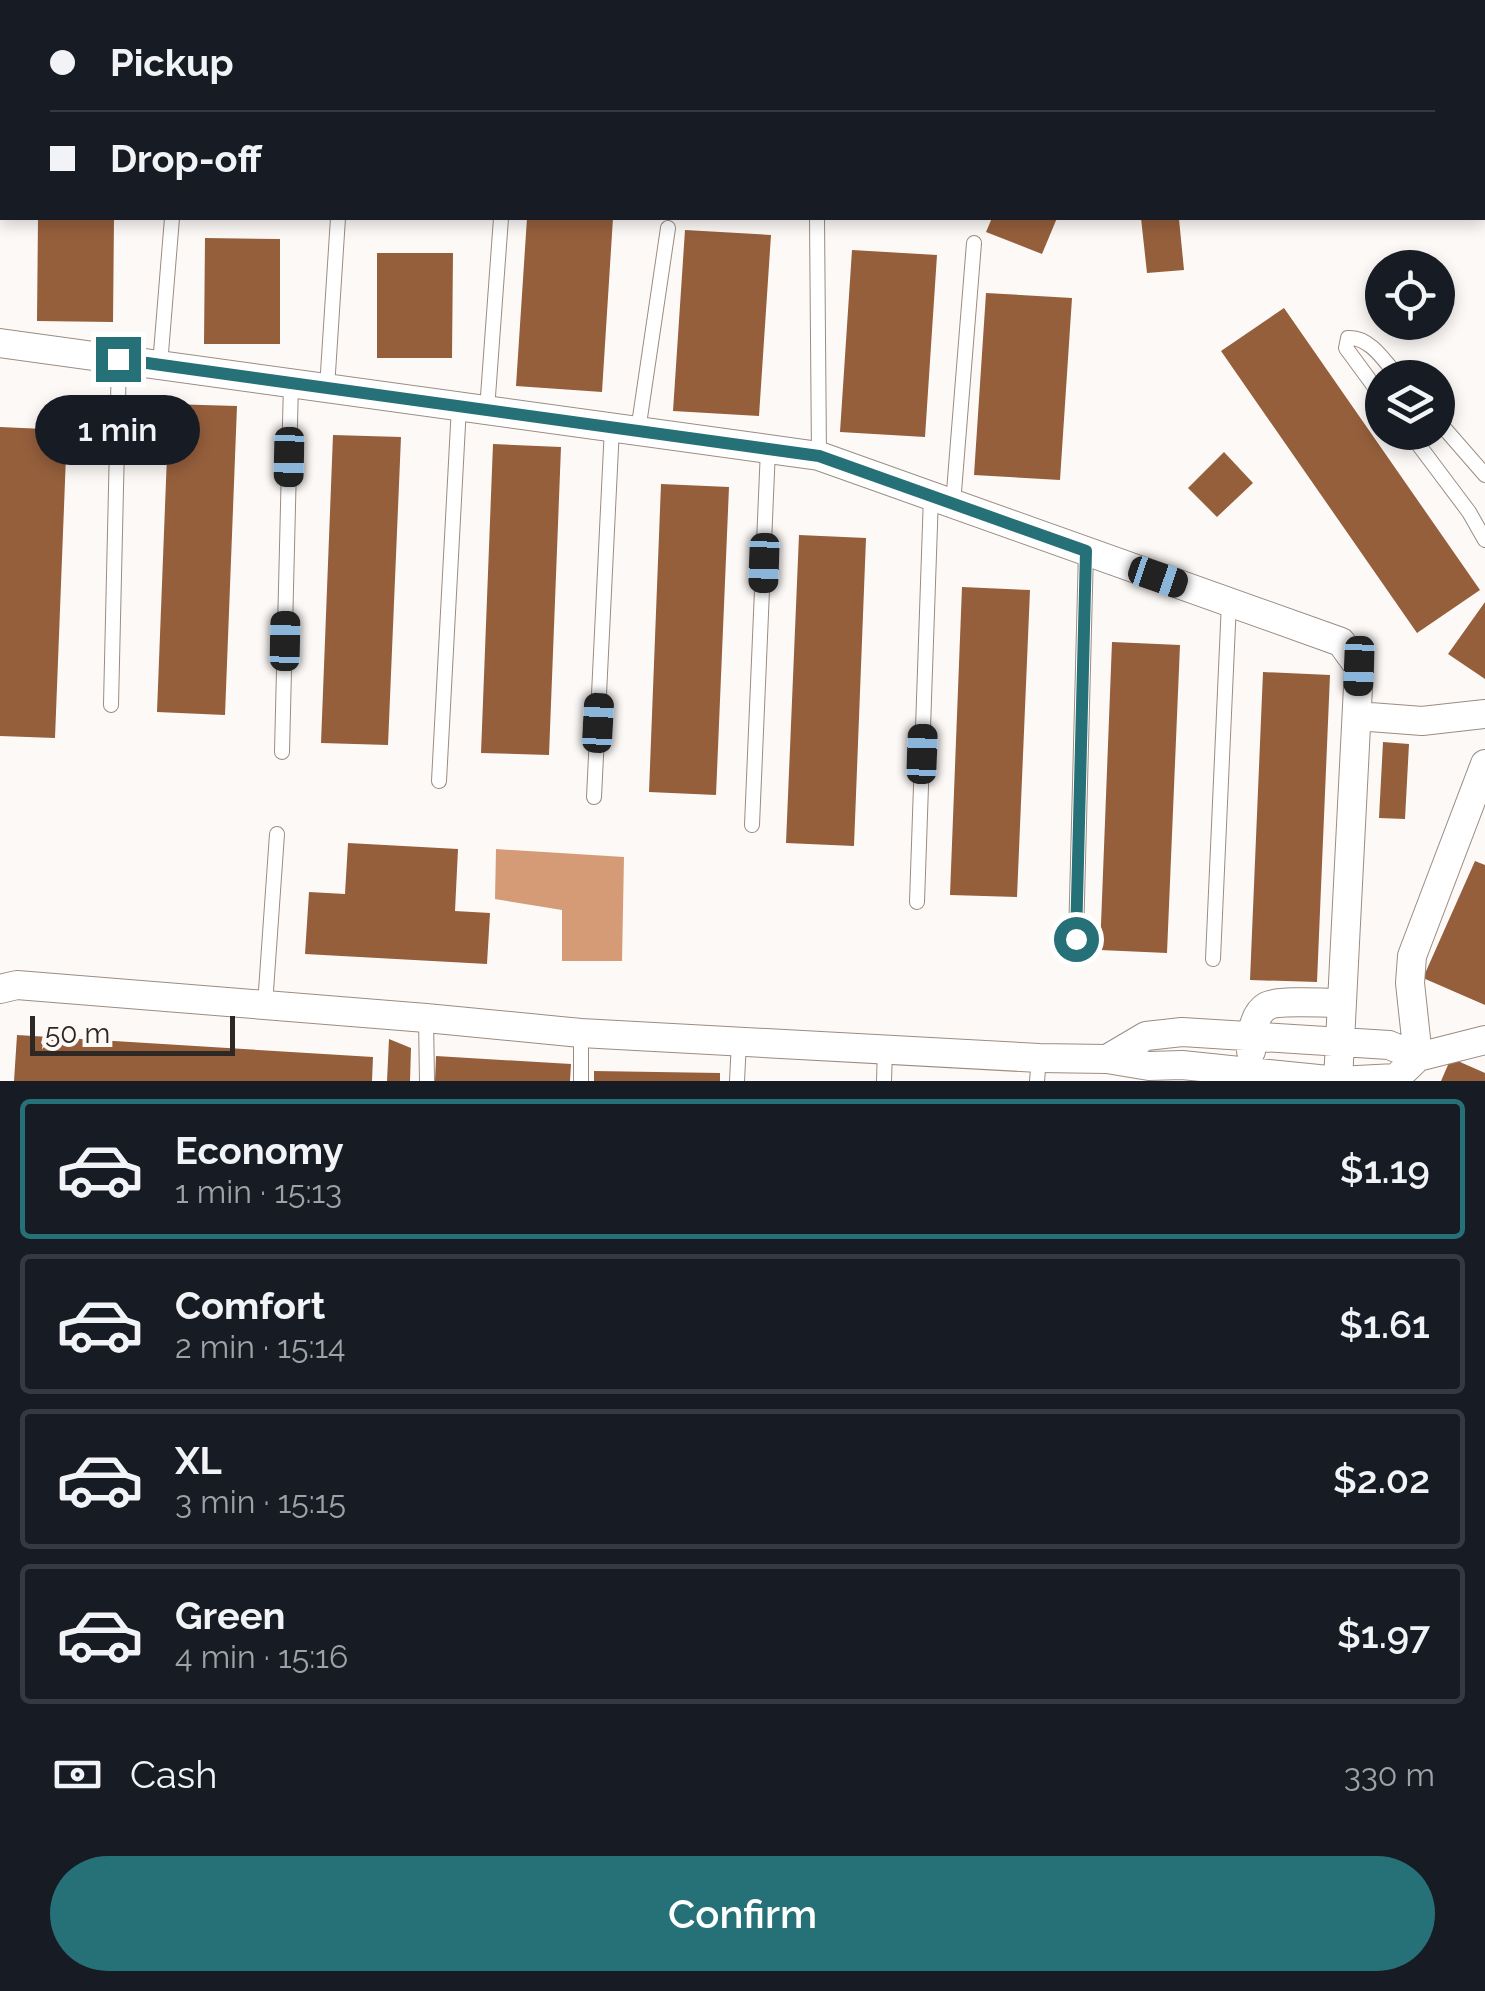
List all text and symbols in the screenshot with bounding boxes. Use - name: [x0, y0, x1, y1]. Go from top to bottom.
- text: Pickup: [110, 40, 234, 85]
- text: Drop-off: [110, 136, 262, 181]
- map controls: [1365, 250, 1455, 450]
- button: locate: [1365, 250, 1455, 340]
- route end: [96, 337, 141, 382]
- button: layers: [1365, 360, 1455, 450]
- callout: 1 min: [36, 394, 200, 464]
- text: 1 min: [78, 411, 157, 448]
- car: [273, 427, 305, 487]
- car: [748, 532, 780, 594]
- car: [1125, 553, 1191, 601]
- car: [269, 611, 301, 671]
- car: [1343, 635, 1375, 697]
- car: [581, 692, 615, 754]
- car: [906, 723, 938, 785]
- route start: [1054, 917, 1099, 962]
- scale bar: [30, 1011, 235, 1056]
- text: 50 m: [45, 1017, 110, 1050]
- icon: car: [55, 1124, 145, 1214]
- text: Economy: [175, 1128, 344, 1173]
- text: $1.19: [1340, 1147, 1430, 1192]
- text: 1 min · 15:13: [175, 1173, 342, 1210]
- icon: car: [55, 1279, 145, 1369]
- text: Comfort: [175, 1283, 325, 1328]
- text: $1.61: [1339, 1302, 1430, 1347]
- text: 2 min · 15:14: [175, 1328, 346, 1365]
- icon: car: [55, 1434, 145, 1524]
- text: XL: [175, 1438, 222, 1483]
- text: $2.02: [1333, 1457, 1430, 1502]
- text: 3 min · 15:15: [175, 1483, 346, 1520]
- icon: car: [55, 1589, 145, 1679]
- text: Green: [175, 1593, 285, 1638]
- text: $1.97: [1337, 1612, 1430, 1657]
- text: 4 min · 15:16: [175, 1638, 348, 1675]
- icon: cash: [50, 1747, 105, 1802]
- text: Cash: [130, 1752, 217, 1797]
- text: 330 m: [1344, 1756, 1435, 1793]
- button: Confirm: [50, 1856, 1435, 1971]

